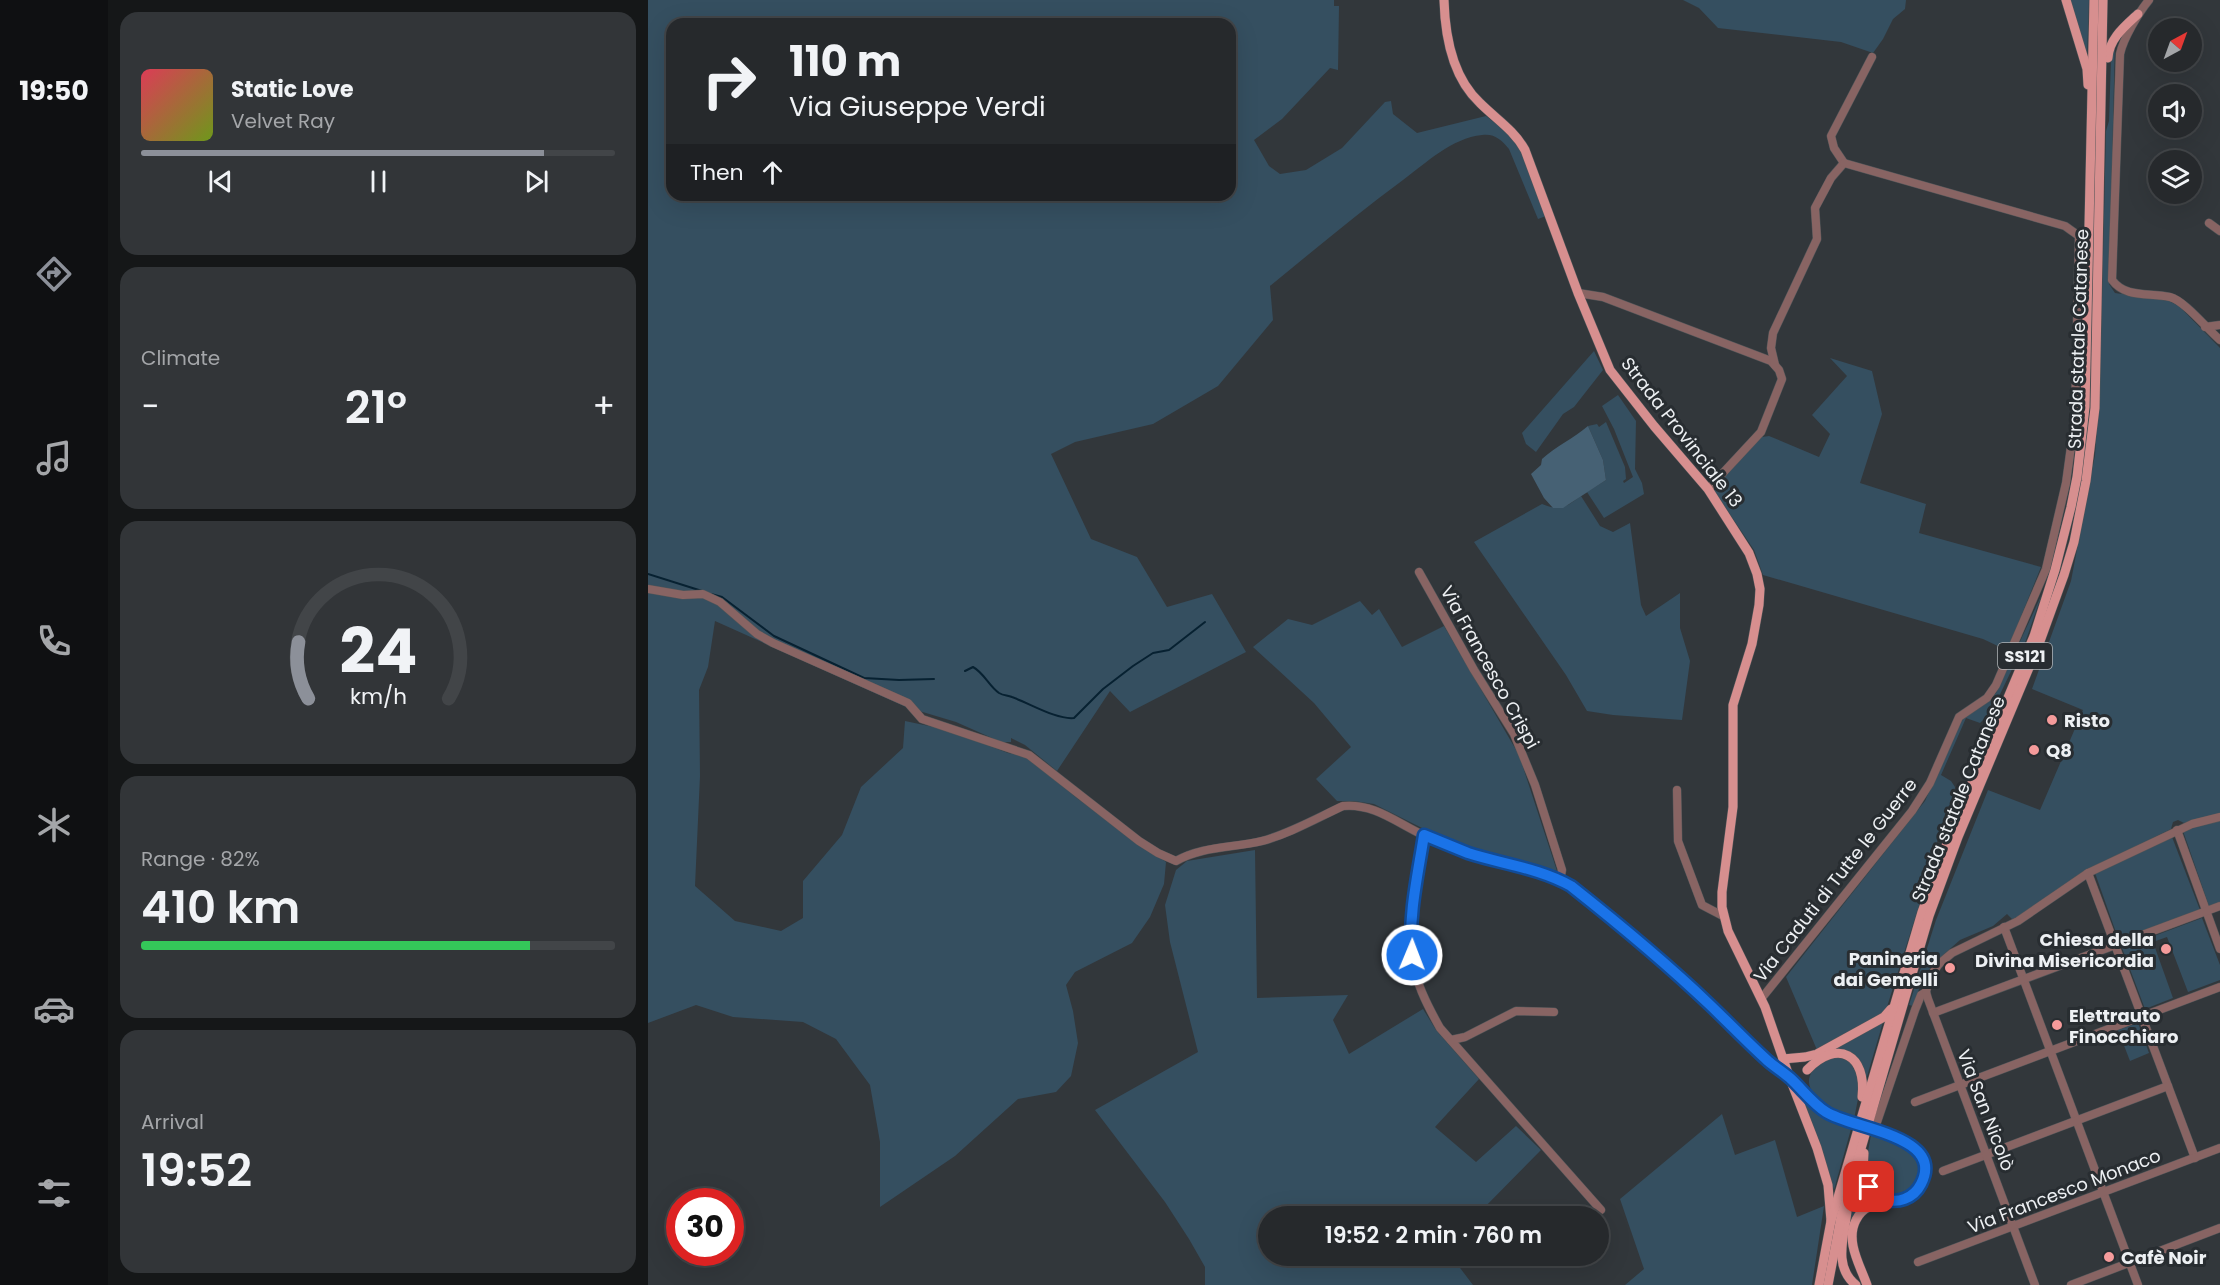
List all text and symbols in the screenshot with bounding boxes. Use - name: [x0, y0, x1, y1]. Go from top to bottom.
- north arrow: [2148, 18, 2202, 72]
- map controls: [2148, 18, 2202, 204]
- text: 110 m: [789, 32, 901, 91]
- icon: right: [690, 42, 768, 120]
- text: 19:50: [19, 72, 89, 109]
- text: Static Love: [231, 74, 354, 105]
- button: sound: [2148, 84, 2202, 138]
- text: Via Giuseppe Verdi: [789, 88, 1046, 125]
- text: Velvet Ray: [231, 107, 335, 135]
- button: layers: [2148, 150, 2202, 204]
- icon: ahead: [756, 156, 789, 189]
- text: Then: [690, 157, 744, 188]
- icon: previous: [204, 165, 237, 198]
- icon: pause: [362, 165, 395, 198]
- icon: next: [520, 165, 553, 198]
- street label: Strada statale Catanese: [2062, 228, 2094, 450]
- icon: directions: [33, 253, 75, 295]
- text: Climate: [141, 344, 220, 372]
- street label: Strada Provinciale 13: [1615, 352, 1749, 512]
- text: 21°: [345, 376, 407, 439]
- text: −: [141, 383, 159, 430]
- text: +: [592, 383, 615, 430]
- icon: music: [33, 437, 75, 479]
- street label: Via Francesco Crispi: [1435, 581, 1545, 753]
- text: 24: [339, 608, 417, 696]
- icon: phone: [33, 620, 75, 662]
- road number: SS121: [1998, 643, 2052, 669]
- text: km/h: [349, 682, 407, 713]
- street label: Strada statale Catanese: [1905, 692, 2011, 906]
- place label: Risto: [2064, 708, 2110, 733]
- marker: Risto: [2045, 713, 2059, 727]
- place label: Q8: [2046, 738, 2072, 763]
- marker: Q8: [2027, 743, 2041, 757]
- street label: Via Caduti di Tutte le Guerre: [1747, 773, 1923, 987]
- icon: climate: [33, 804, 75, 846]
- text: Range · 82%: [141, 845, 260, 873]
- text: 410 km: [141, 876, 300, 939]
- position arrow: [1380, 923, 1444, 987]
- place label: Chiesa della Divina Misericordia: [1975, 927, 2154, 973]
- marker: Chiesa della Divina Misericordia: [2159, 942, 2173, 956]
- place label: Panineria dai Gemelli: [1834, 946, 1938, 992]
- marker: Panineria dai Gemelli: [1943, 961, 1957, 975]
- icon: car: [33, 988, 75, 1030]
- place label: Elettrauto Finocchiaro: [2069, 1003, 2178, 1049]
- marker: Elettrauto Finocchiaro: [2050, 1018, 2064, 1032]
- street label: Via San Nicolò: [1951, 1046, 2021, 1174]
- text: Arrival: [141, 1108, 204, 1136]
- text: 19:52: [141, 1139, 252, 1202]
- street label: Via Francesco Monaco: [1964, 1143, 2164, 1239]
- pin: [1843, 1161, 1894, 1212]
- icon: arrive: [1852, 1170, 1885, 1203]
- icon: filters: [33, 1172, 75, 1214]
- speed limit sign: 30: [666, 1188, 744, 1266]
- text: 19:52 · 2 min · 760 m: [1325, 1220, 1542, 1251]
- place label: Cafè Noir: [2121, 1245, 2207, 1270]
- marker: Cafè Noir: [2102, 1250, 2116, 1264]

